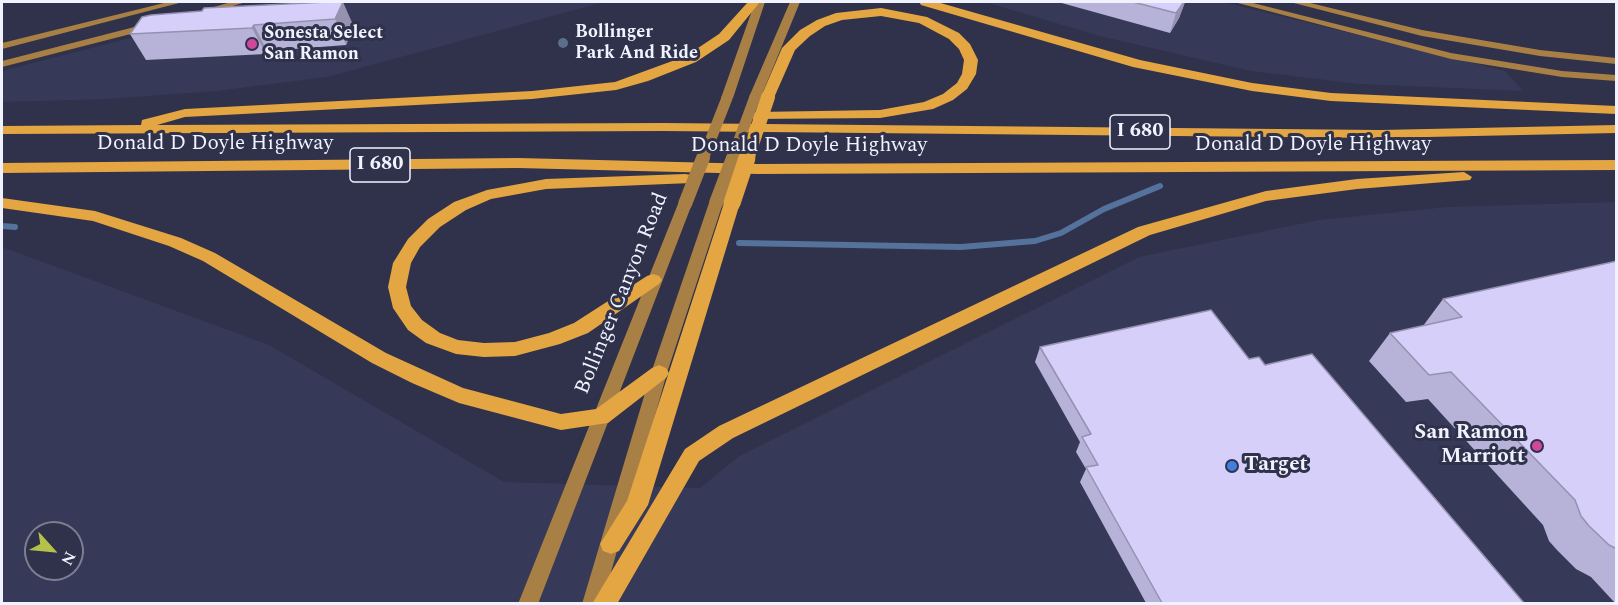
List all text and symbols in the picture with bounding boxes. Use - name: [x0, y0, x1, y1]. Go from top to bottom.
- place label: Bollinger Park And Ride: [575, 22, 698, 64]
- place label: Sonesta Select San Ramon: [264, 23, 383, 66]
- marker: Bollinger Park And Ride: [556, 36, 570, 50]
- marker: Sonesta Select San Ramon: [245, 37, 259, 51]
- road number: I 680: [1110, 115, 1170, 149]
- street label: Donald D Doyle Highway: [97, 132, 333, 158]
- street label: Donald D Doyle Highway: [1195, 133, 1431, 159]
- street label: Donald D Doyle Highway: [691, 134, 927, 160]
- road number: I 680: [350, 148, 410, 182]
- street label: Bollinger Canyon Road: [571, 190, 675, 398]
- place label: San Ramon Marriott: [1414, 421, 1525, 471]
- marker: San Ramon Marriott: [1530, 439, 1544, 453]
- place label: Target: [1244, 453, 1308, 479]
- marker: Target: [1225, 459, 1239, 473]
- north arrow: [24, 521, 84, 581]
- text: N: [55, 547, 82, 570]

